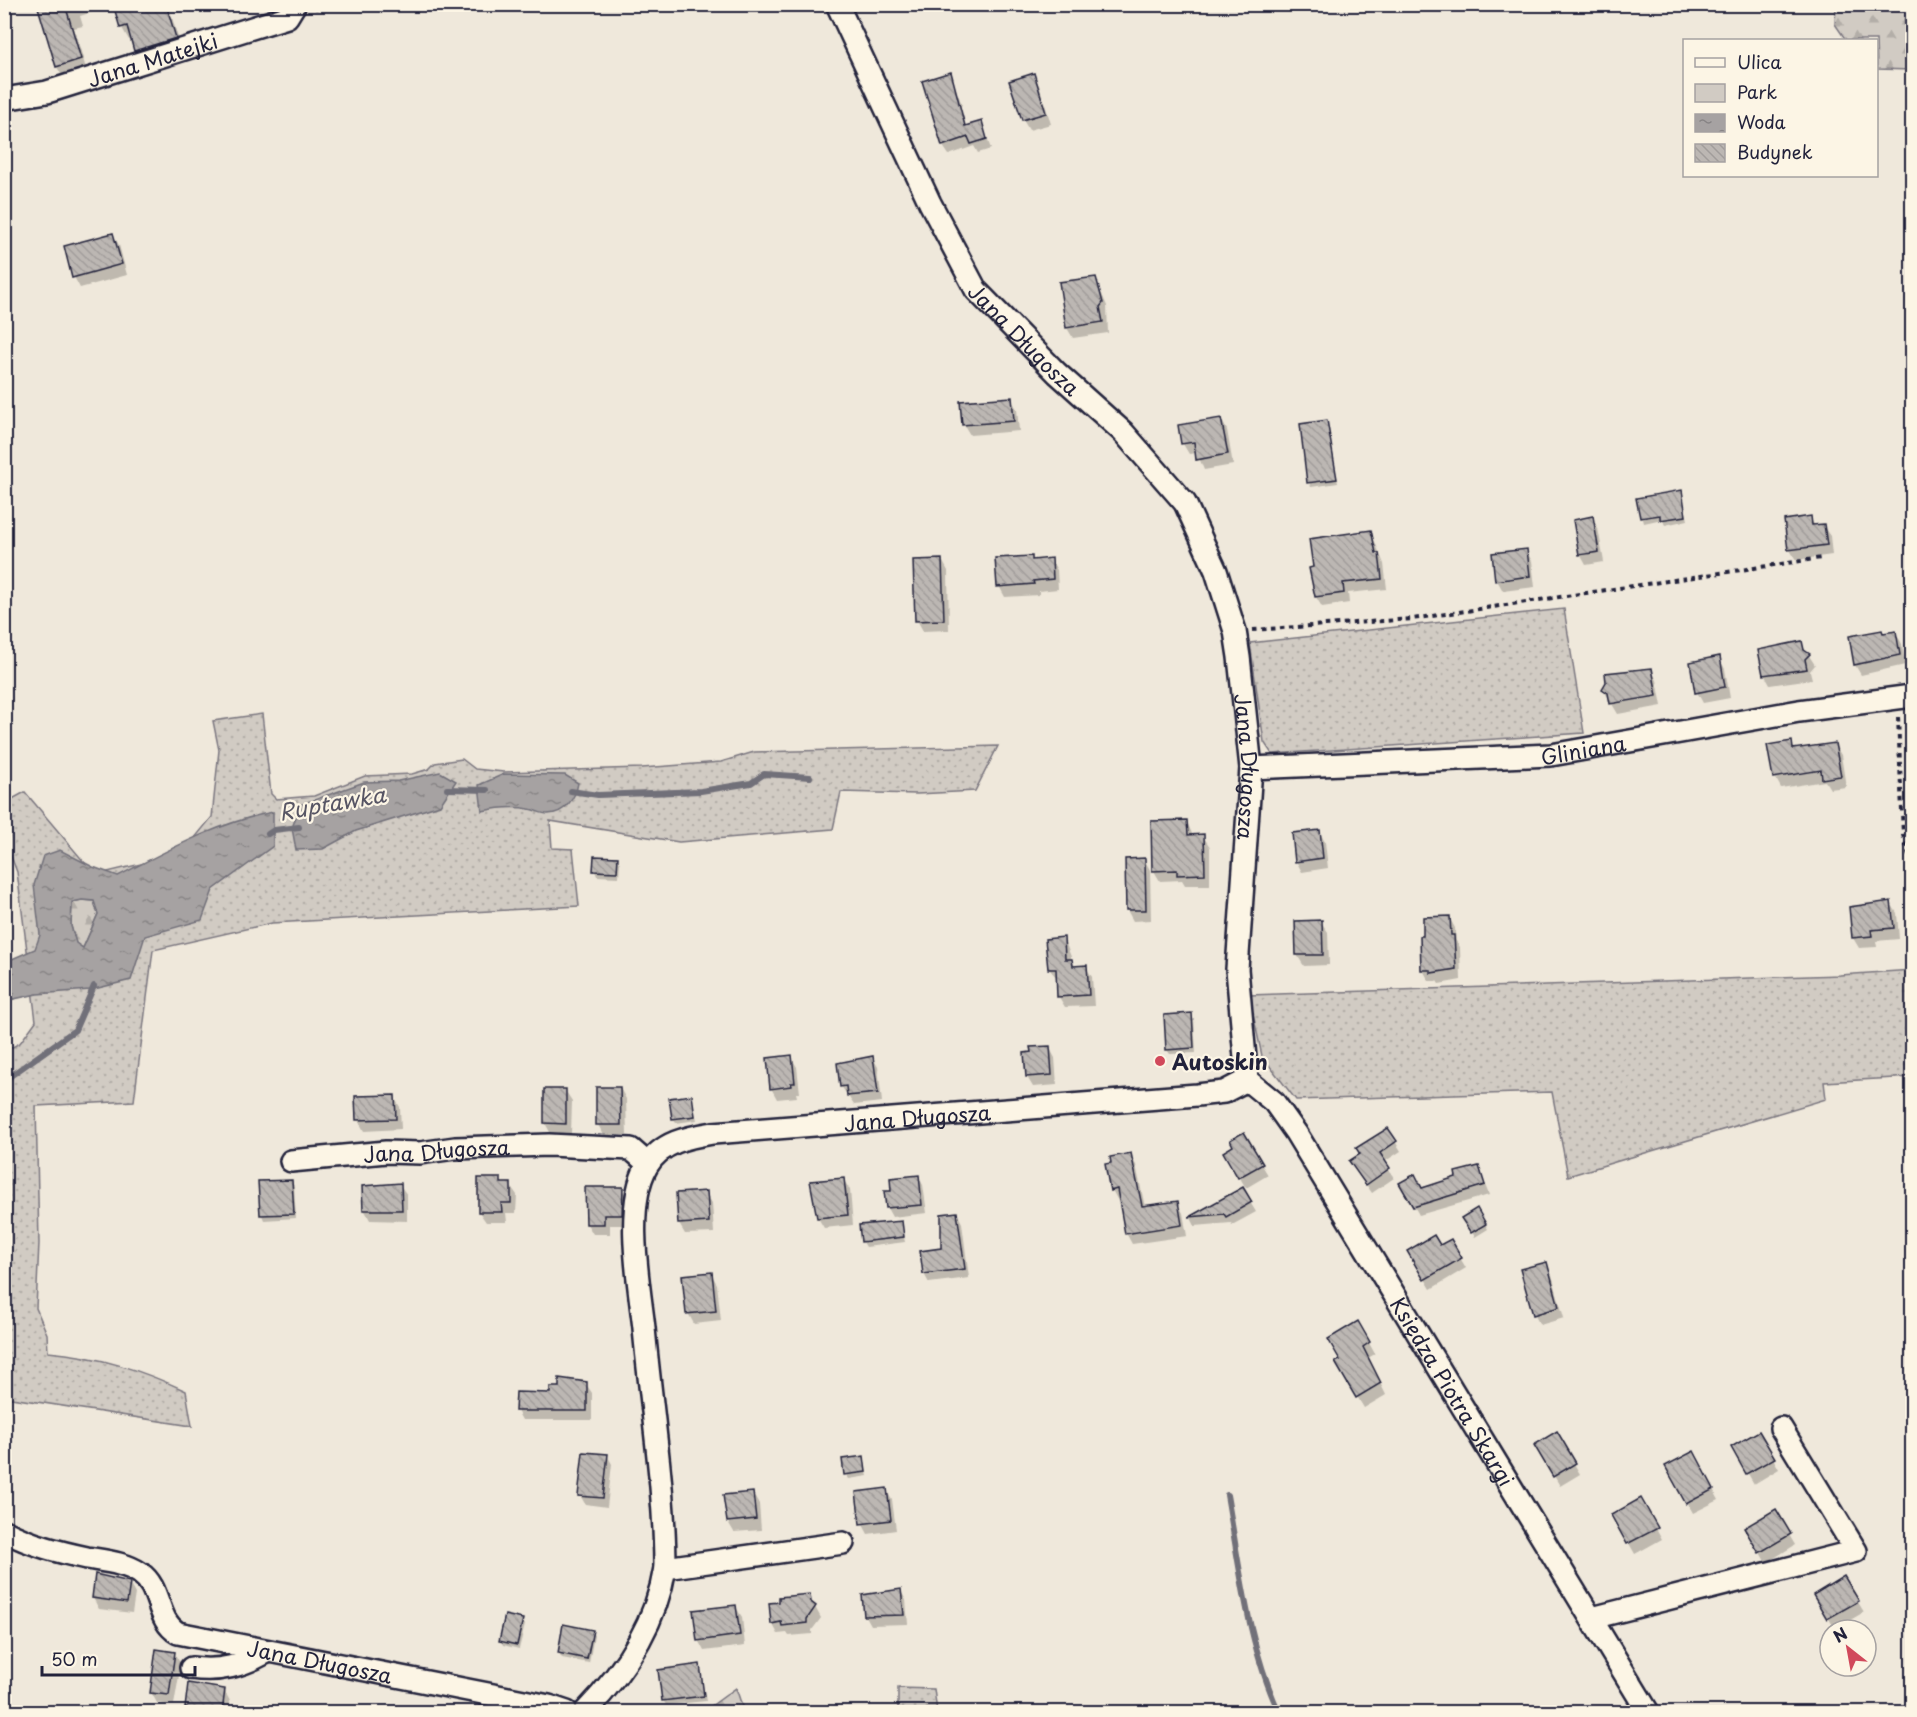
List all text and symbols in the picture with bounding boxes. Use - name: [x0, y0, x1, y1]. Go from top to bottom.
- street label: Jana Matejki: [83, 24, 221, 94]
- legend: [1683, 39, 1878, 177]
- text: Ulica: [1737, 48, 1782, 75]
- text: Park: [1737, 78, 1777, 105]
- text: Woda: [1737, 108, 1786, 135]
- text: Budynek: [1737, 138, 1813, 165]
- street label: Jana Długosza: [961, 276, 1087, 403]
- street label: Jana Długosza: [1227, 692, 1267, 841]
- street label: Gliniana: [1540, 726, 1629, 771]
- water label: Ruptawka: [276, 776, 389, 828]
- place label: Autoskin: [1172, 1045, 1268, 1077]
- marker: Autoskin: [1153, 1054, 1167, 1068]
- street label: Jana Długosza: [843, 1095, 992, 1139]
- street label: Jana Długosza: [362, 1130, 510, 1170]
- street label: Księdza Piotra Skargi: [1383, 1290, 1523, 1492]
- north arrow: [1818, 1618, 1878, 1678]
- text: N: [1828, 1621, 1851, 1648]
- street label: Jana Długosza: [245, 1631, 395, 1691]
- scale bar: [42, 1639, 195, 1677]
- text: 50 m: [51, 1645, 98, 1672]

